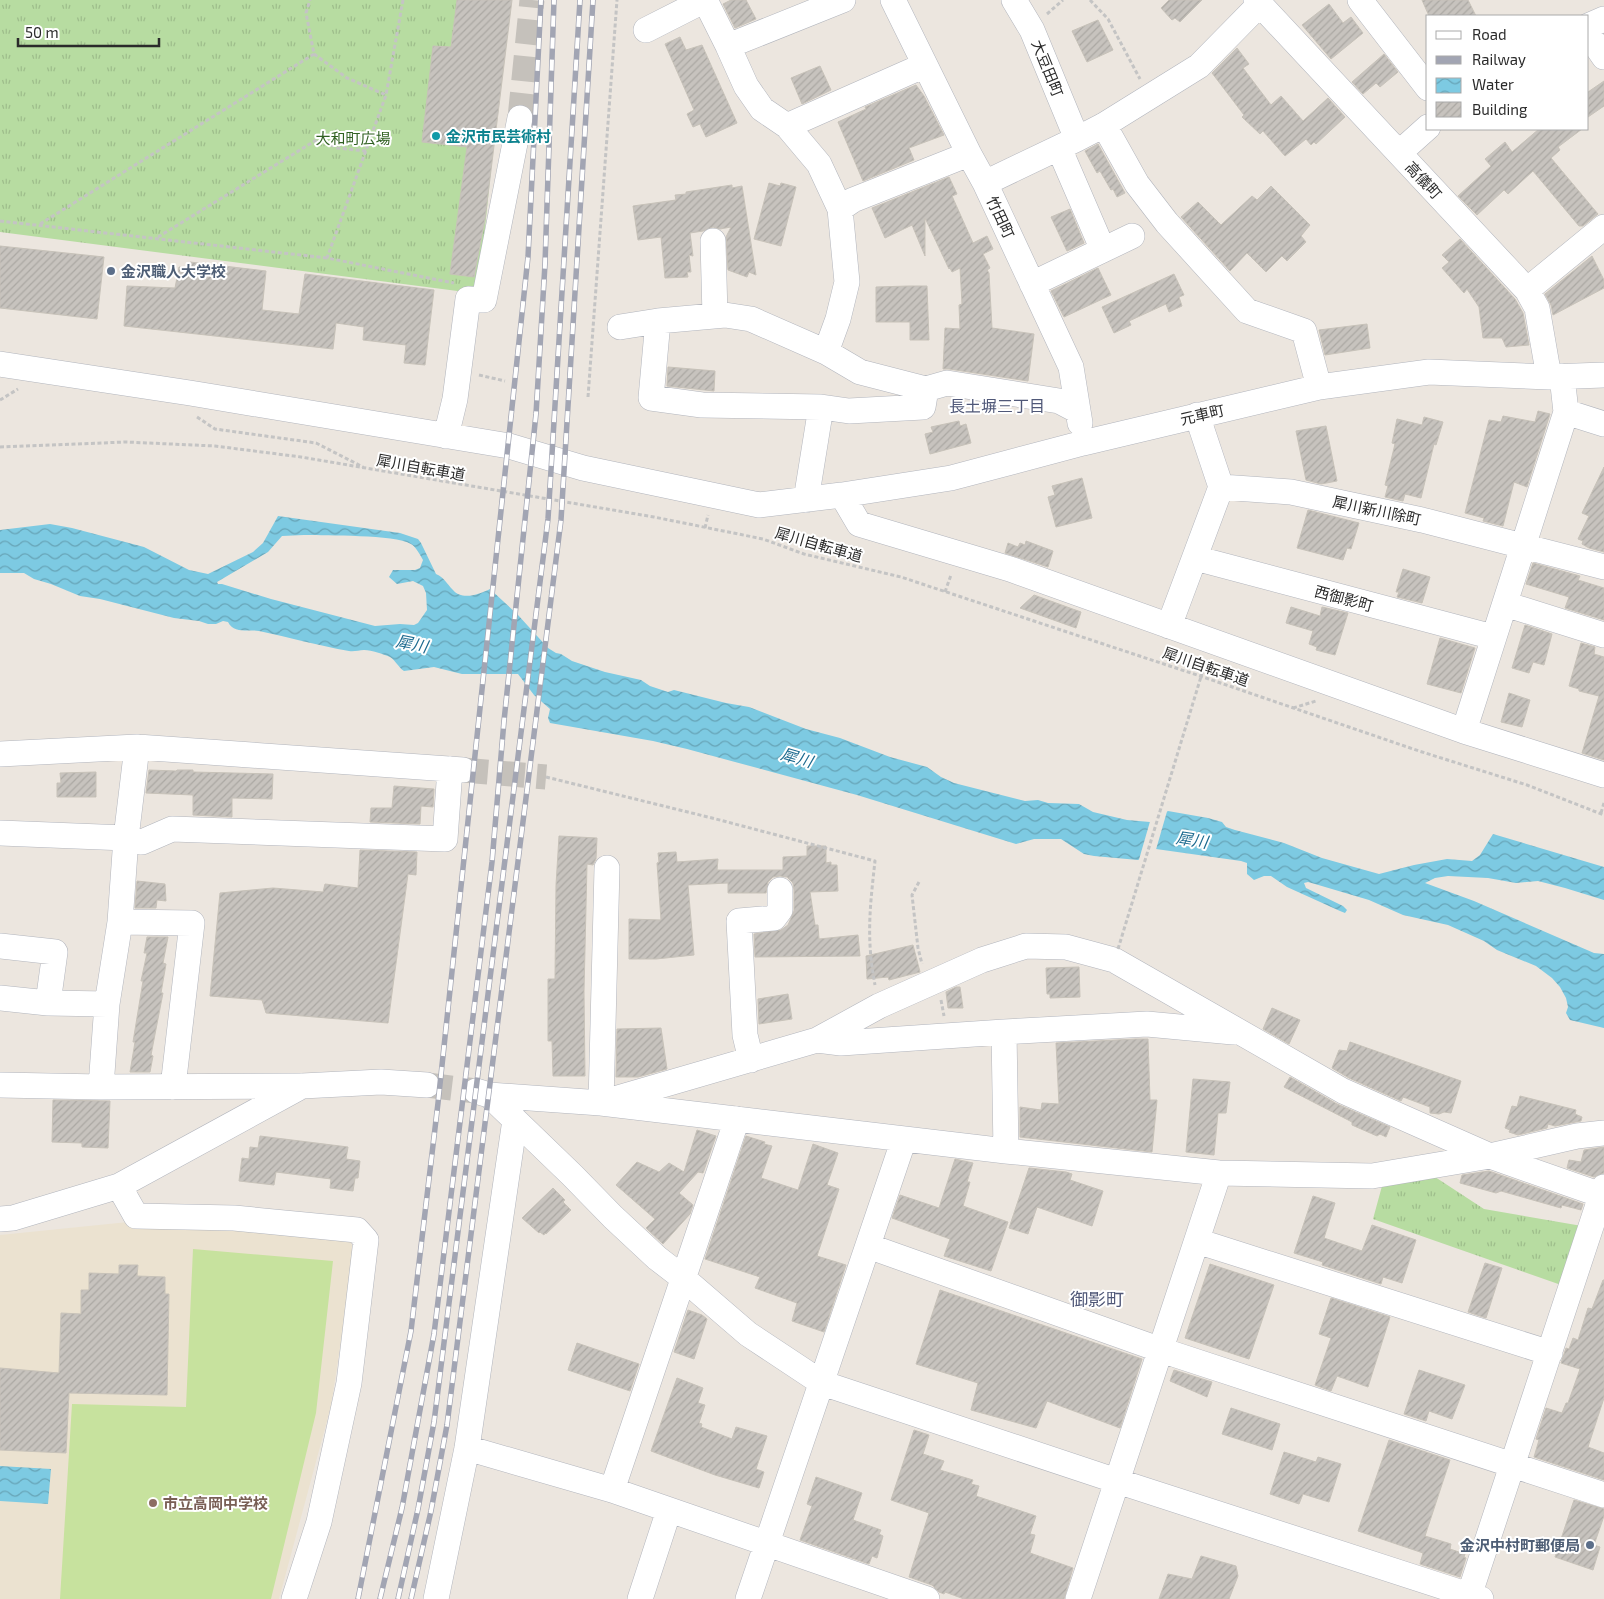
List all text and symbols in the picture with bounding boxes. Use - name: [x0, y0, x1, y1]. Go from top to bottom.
- scale bar: [18, 15, 159, 47]
- legend: [1426, 15, 1589, 130]
- text: 50 m: [25, 23, 59, 41]
- text: Road: [1472, 25, 1507, 43]
- street label: 大豆田町: [1028, 37, 1068, 99]
- text: Railway: [1472, 50, 1526, 68]
- text: Water: [1472, 75, 1514, 93]
- text: Building: [1472, 100, 1528, 118]
- place label: 金沢市民芸術村: [446, 127, 551, 145]
- park label: 大和町広場: [315, 129, 391, 147]
- marker: 金沢市民芸術村: [430, 130, 442, 142]
- street label: 高儀町: [1402, 157, 1446, 203]
- street label: 竹田町: [983, 193, 1019, 241]
- place label: 金沢職人大学校: [121, 262, 226, 280]
- marker: 金沢職人大学校: [105, 265, 117, 277]
- district label: 長土塀三丁目: [949, 396, 1045, 415]
- street label: 元車町: [1178, 400, 1226, 428]
- street label: 犀川自転車道: [375, 450, 467, 484]
- street label: 犀川新川除町: [1331, 492, 1423, 528]
- street label: 犀川自転車道: [773, 523, 865, 565]
- street label: 西御影町: [1313, 582, 1375, 614]
- water label: 犀川: [394, 631, 431, 656]
- street label: 犀川自転車道: [1161, 643, 1251, 689]
- water label: 犀川: [779, 743, 817, 771]
- water label: 犀川: [1175, 827, 1211, 851]
- district label: 御影町: [1070, 1288, 1124, 1310]
- place label: 市立高岡中学校: [163, 1494, 268, 1512]
- marker: 市立高岡中学校: [147, 1497, 159, 1509]
- place label: 金沢中村町郵便局: [1460, 1536, 1580, 1554]
- marker: 金沢中村町郵便局: [1584, 1539, 1596, 1551]

